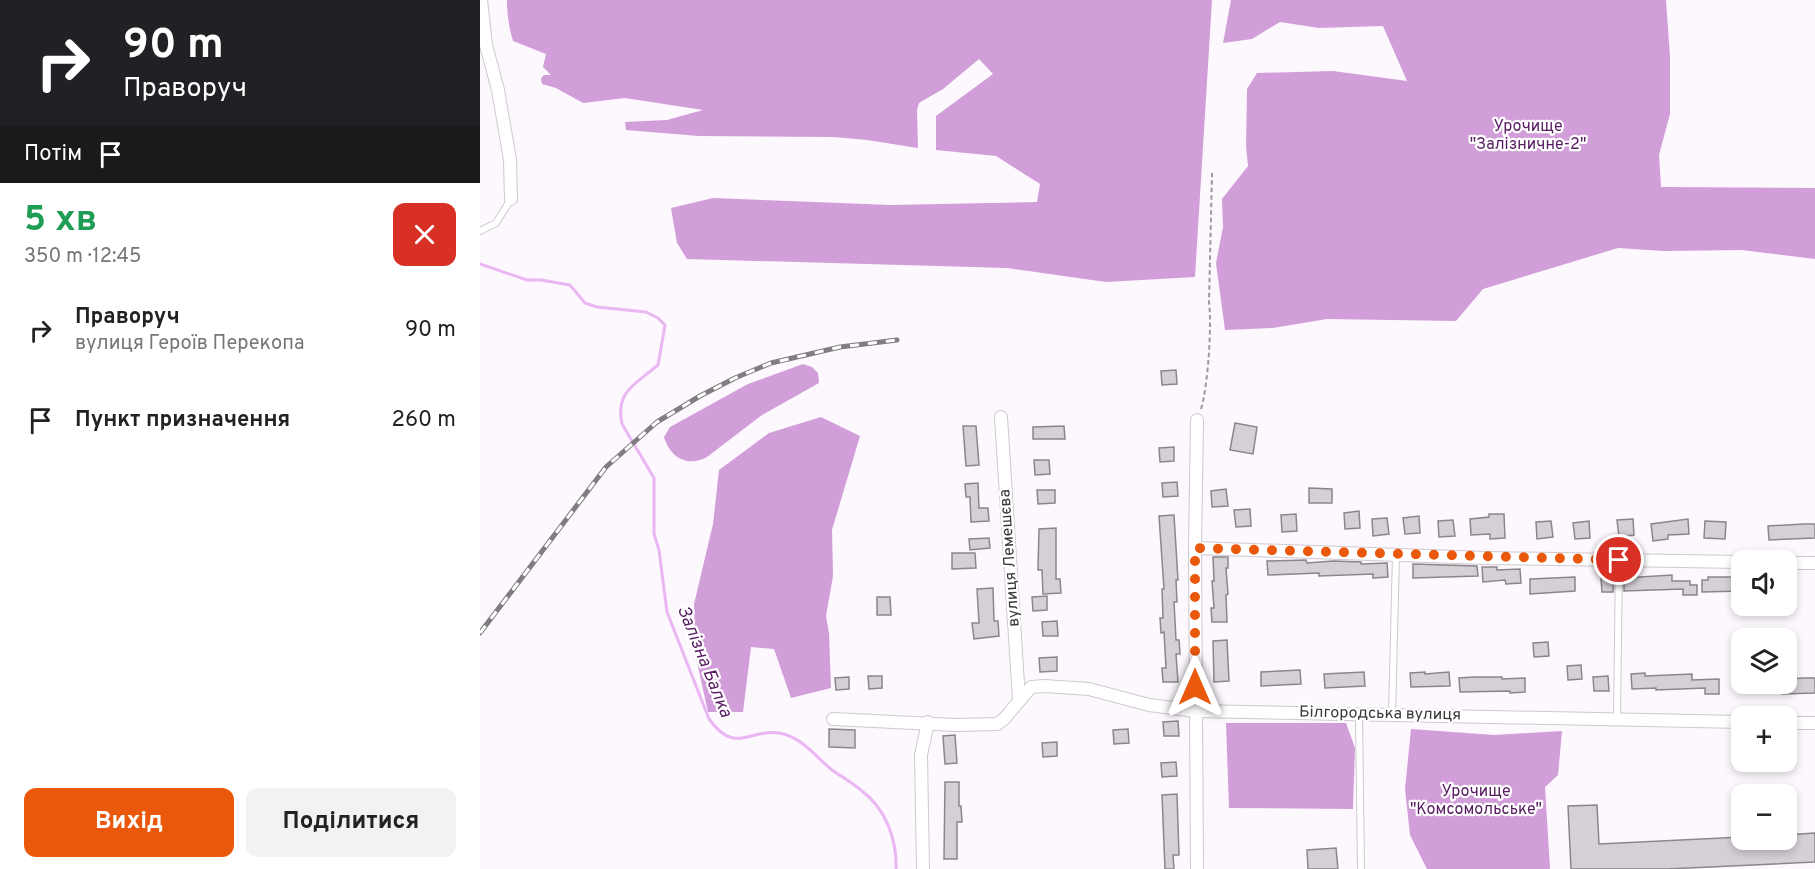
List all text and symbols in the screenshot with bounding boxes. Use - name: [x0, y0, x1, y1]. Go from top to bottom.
- text: 90 m: [123, 20, 224, 73]
- icon: right: [24, 24, 102, 102]
- text: Праворуч: [123, 72, 247, 106]
- park label: Урочище "Залізничне-2": [1470, 117, 1586, 155]
- icon: arrive: [94, 138, 127, 171]
- text: Потім: [24, 141, 82, 168]
- text: 5 хв: [24, 198, 97, 244]
- button: close: [393, 203, 456, 266]
- text: 350 m · 12:45: [24, 244, 141, 270]
- text: Праворуч: [75, 304, 180, 331]
- icon: right: [24, 314, 57, 347]
- text: 90 m: [405, 317, 456, 344]
- text: вулиця Героїв Перекопа: [75, 331, 304, 357]
- icon: arrive: [24, 404, 57, 437]
- text: Пункт призначення: [75, 407, 290, 434]
- text: 260 m: [391, 407, 456, 434]
- street label: вулиця Лемешєва: [995, 488, 1025, 628]
- pin: [1593, 534, 1644, 585]
- icon: arrive: [1602, 543, 1635, 576]
- map controls: [1731, 550, 1797, 850]
- button: sound: [1731, 550, 1797, 616]
- water label: Залізна Балка: [671, 603, 737, 722]
- button: layers: [1731, 628, 1797, 694]
- position arrow: [1163, 655, 1227, 719]
- street label: Білгородська вулиця: [1299, 703, 1461, 725]
- button: +: [1731, 706, 1797, 772]
- park label: Урочище "Комсомольське": [1410, 782, 1542, 820]
- button: −: [1731, 784, 1797, 850]
- button: Вихід: [24, 788, 234, 857]
- button: Поділитися: [246, 788, 456, 857]

